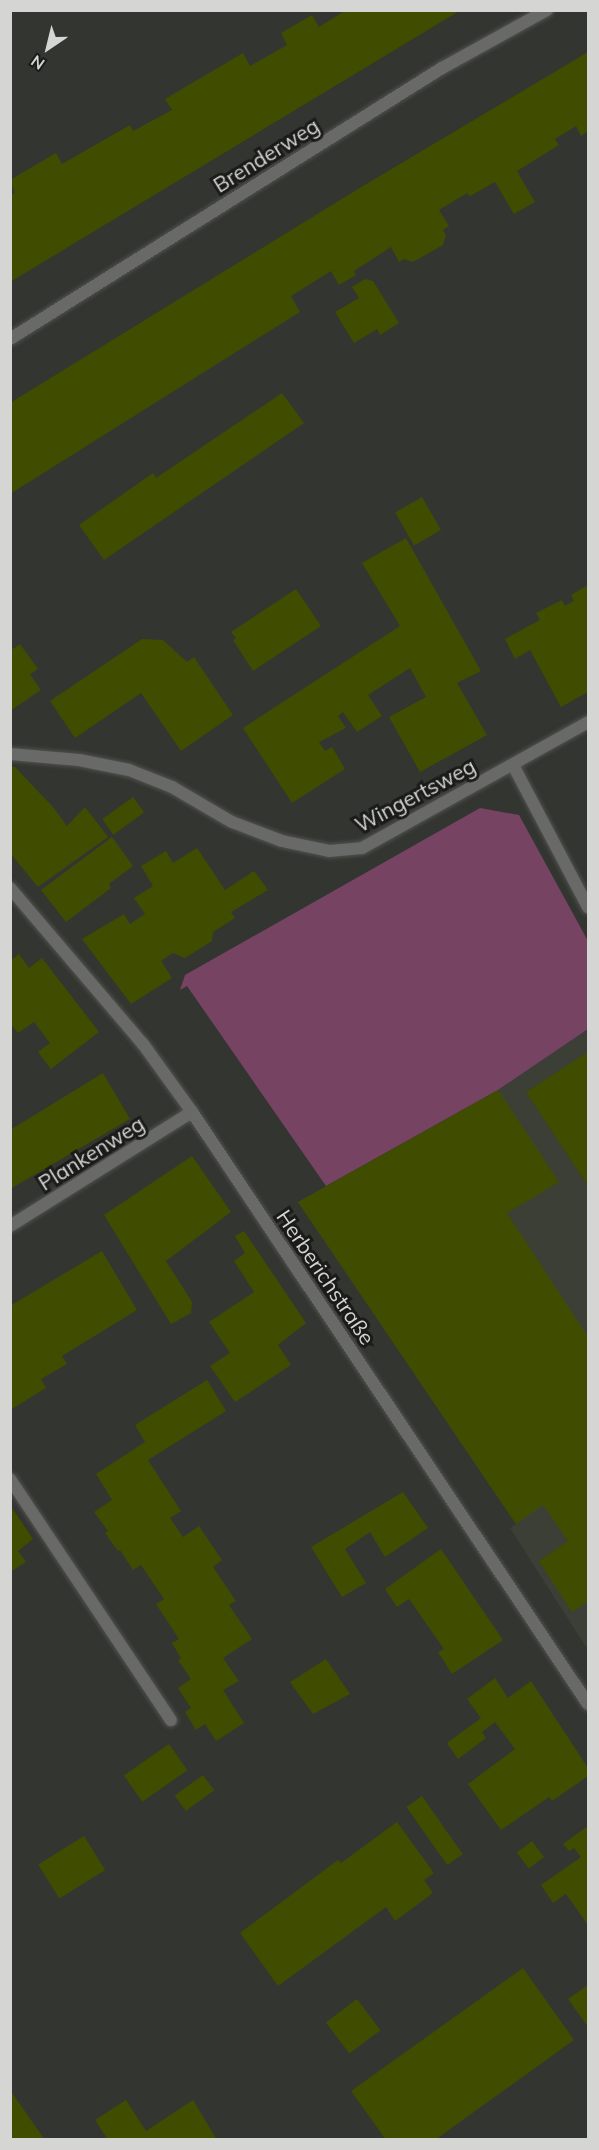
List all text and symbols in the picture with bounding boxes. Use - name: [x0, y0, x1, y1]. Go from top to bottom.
- north arrow: [18, 18, 78, 78]
- text: N: [27, 51, 48, 74]
- street label: Brenderweg: [208, 113, 324, 197]
- street label: Wingertsweg: [351, 753, 479, 837]
- street label: Plankenweg: [33, 1111, 149, 1195]
- street label: Herberichstraße: [272, 1205, 380, 1349]

